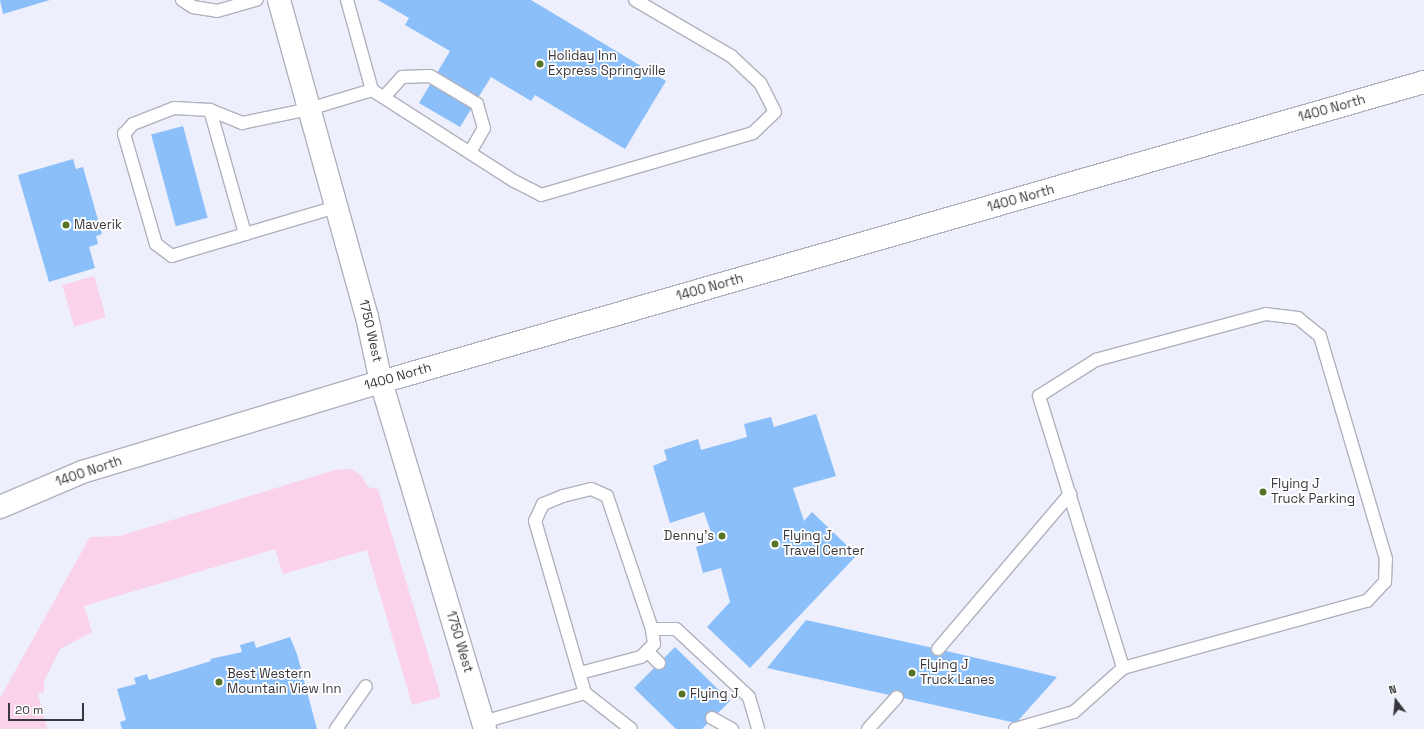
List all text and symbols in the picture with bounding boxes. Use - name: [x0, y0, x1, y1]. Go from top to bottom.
- place label: Holiday Inn Express Springville: [548, 49, 666, 80]
- marker: Holiday Inn Express Springville: [535, 59, 545, 69]
- street label: 1400 North: [1297, 92, 1367, 126]
- street label: 1400 North: [986, 182, 1056, 216]
- place label: Maverik: [74, 217, 122, 233]
- marker: Maverik: [61, 220, 71, 230]
- street label: 1400 North: [675, 271, 745, 305]
- street label: 1750 West: [355, 298, 385, 364]
- street label: 1400 North: [363, 360, 433, 394]
- street label: 1400 North: [54, 453, 124, 491]
- place label: Flying J Truck Parking: [1271, 477, 1355, 508]
- marker: Flying J Truck Parking: [1258, 487, 1268, 497]
- place label: Denny's: [664, 528, 714, 544]
- place label: Flying J Travel Center: [783, 529, 865, 560]
- marker: Denny's: [717, 531, 727, 541]
- marker: Flying J Travel Center: [770, 539, 780, 549]
- street label: 1750 West: [442, 609, 476, 675]
- place label: Flying J Truck Lanes: [920, 658, 995, 689]
- place label: Best Western Mountain View Inn: [227, 667, 342, 698]
- marker: Flying J Truck Lanes: [907, 668, 917, 678]
- marker: Best Western Mountain View Inn: [214, 677, 224, 687]
- north arrow: [1376, 681, 1416, 721]
- text: N: [1387, 682, 1398, 697]
- place label: Flying J: [690, 686, 739, 702]
- marker: Flying J: [677, 689, 687, 699]
- scale bar: [10, 695, 86, 721]
- text: 20 m: [15, 702, 43, 718]

